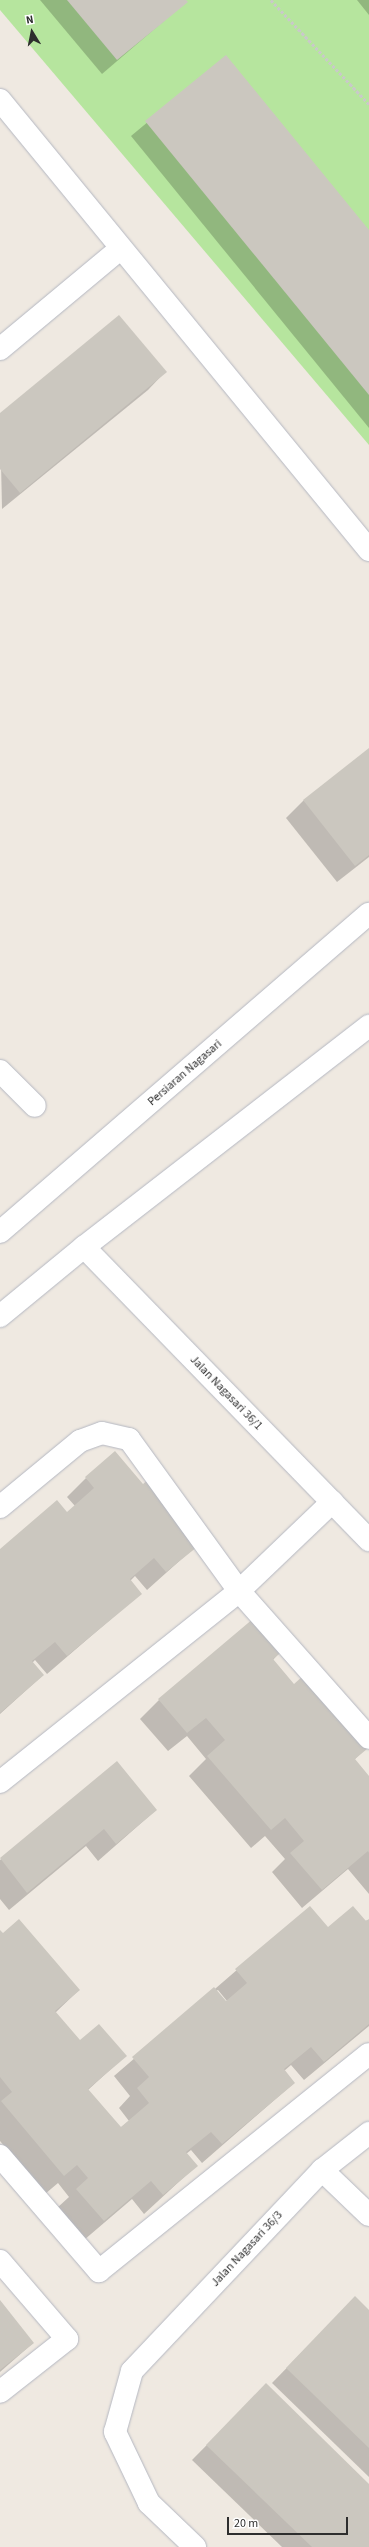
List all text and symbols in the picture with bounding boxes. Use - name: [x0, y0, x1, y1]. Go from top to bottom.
- north arrow: [12, 12, 52, 52]
- text: N: [25, 12, 35, 28]
- street label: Persiaran Nagasari: [145, 1037, 225, 1109]
- street label: Jalan Nagasari 36/1: [187, 1353, 265, 1433]
- street label: Jalan Nagasari 36/3: [208, 2208, 286, 2290]
- scale bar: [229, 2509, 350, 2535]
- text: 20 m: [234, 2515, 258, 2532]

